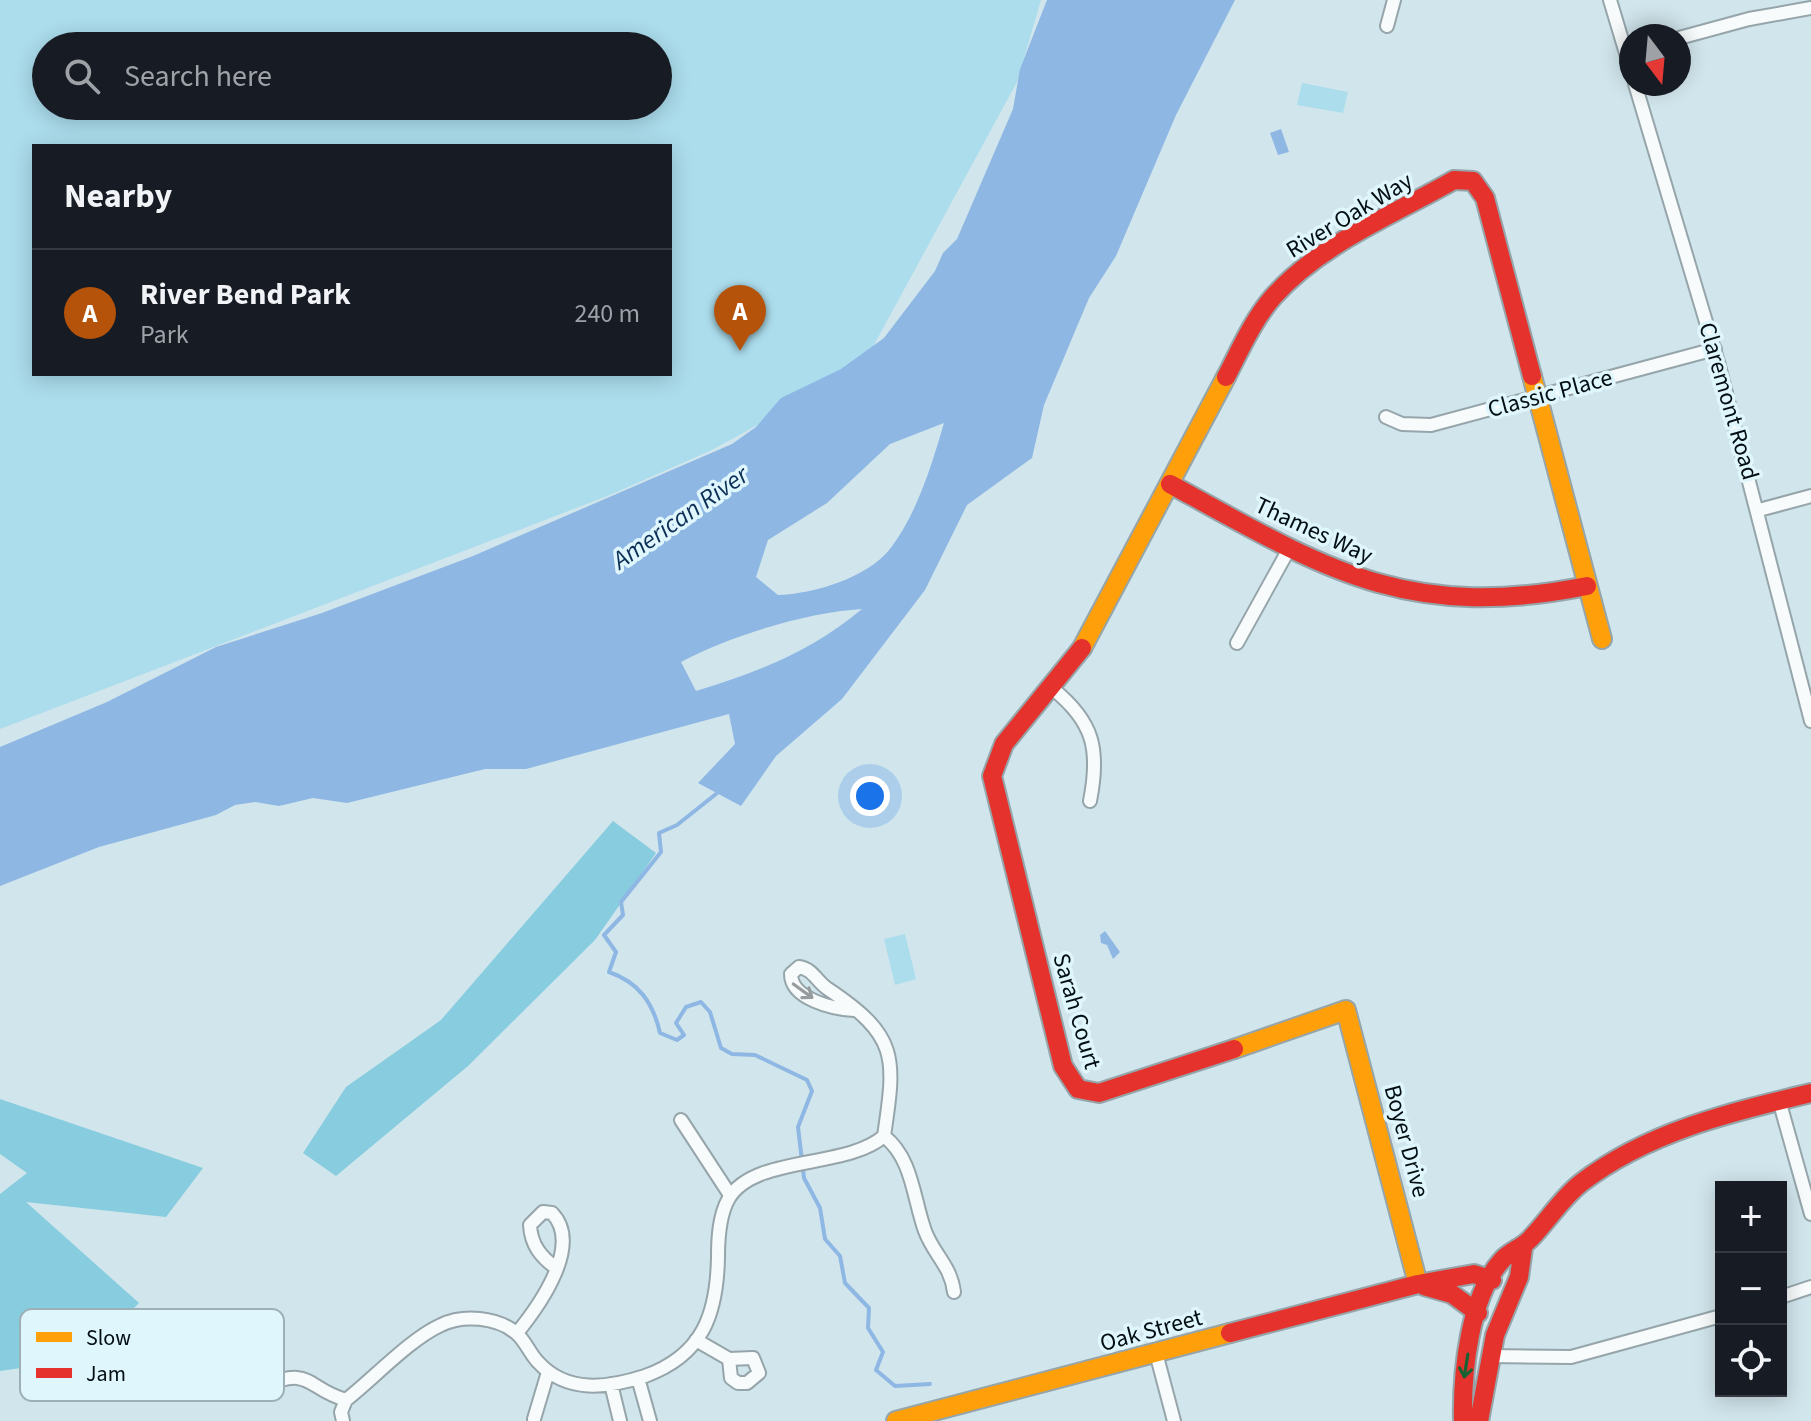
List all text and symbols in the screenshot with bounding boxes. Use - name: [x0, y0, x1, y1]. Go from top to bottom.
- north arrow: [1619, 24, 1691, 96]
- search box: [32, 32, 672, 120]
- icon: search: [60, 54, 104, 98]
- text: Search here: [124, 55, 272, 98]
- street label: River Oak Way: [1279, 164, 1419, 267]
- text: Nearby: [64, 172, 172, 221]
- text: River Bend Park: [140, 273, 351, 316]
- pin: A: [714, 285, 766, 351]
- text: A: [83, 295, 97, 332]
- text: 240 m: [574, 295, 640, 332]
- text: Park: [140, 316, 189, 353]
- street label: Claremont Road: [1689, 318, 1768, 484]
- street label: Classic Place: [1484, 360, 1616, 427]
- water label: American River: [603, 456, 757, 579]
- street label: Thames Way: [1249, 488, 1378, 573]
- your location: [850, 776, 890, 816]
- street label: Sarah Court: [1043, 949, 1110, 1073]
- one-way arrow: [792, 982, 813, 999]
- street label: Boyer Drive: [1375, 1081, 1438, 1201]
- map controls: [1715, 1181, 1787, 1397]
- button: +: [1715, 1181, 1787, 1253]
- button: −: [1715, 1253, 1787, 1325]
- street label: Oak Street: [1096, 1300, 1206, 1361]
- legend: [20, 1309, 284, 1401]
- text: Slow: [86, 1322, 131, 1354]
- button: locate: [1715, 1325, 1787, 1397]
- one-way arrow: [1458, 1353, 1473, 1379]
- text: Jam: [86, 1358, 126, 1390]

